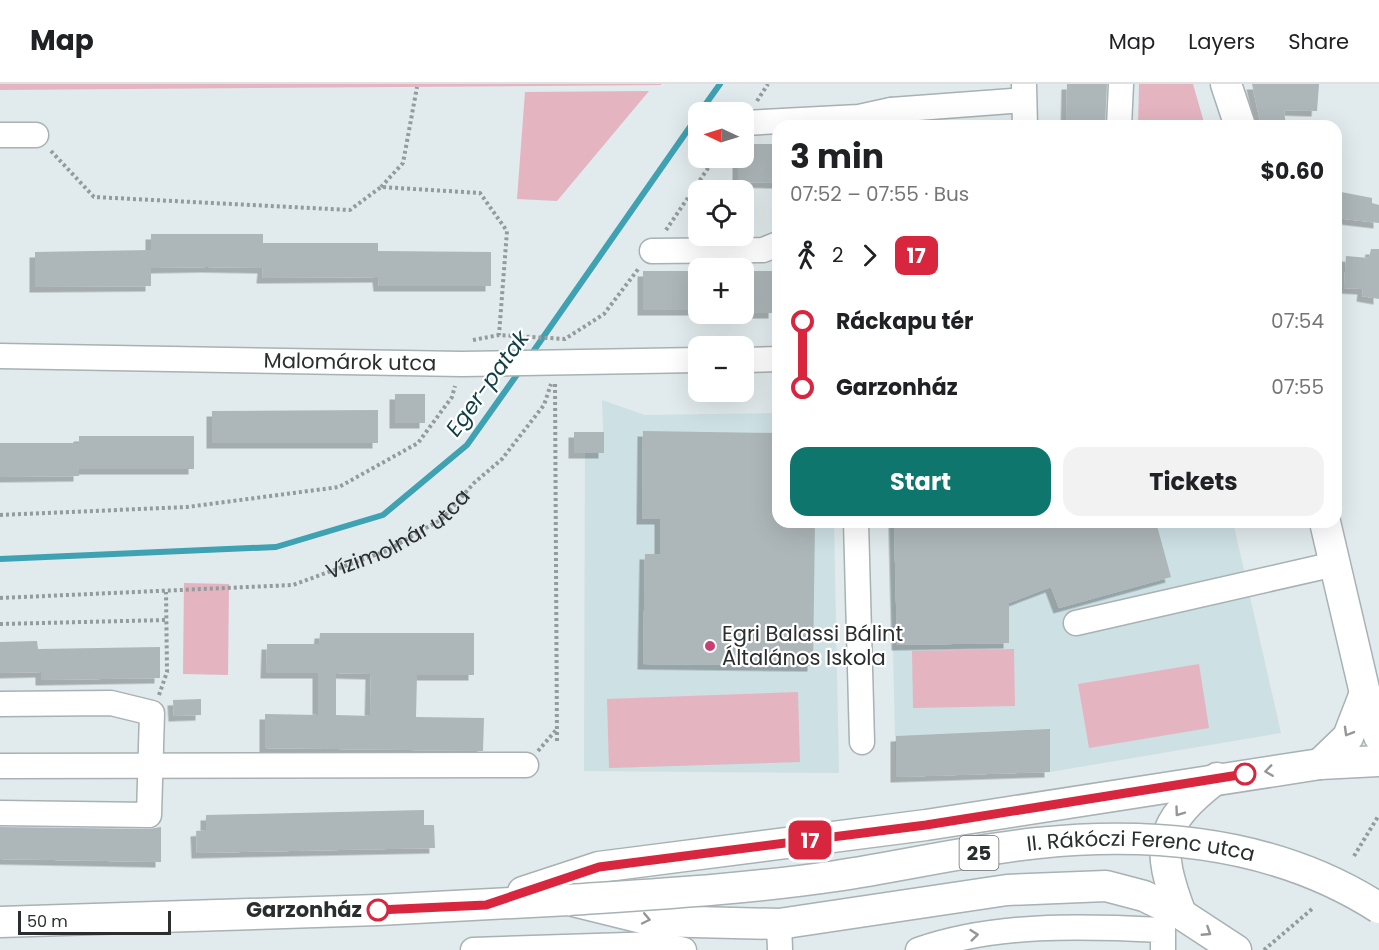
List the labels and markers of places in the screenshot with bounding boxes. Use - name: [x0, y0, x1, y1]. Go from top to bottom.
- place label: Egri Balassi Bálint Általános Iskola: [722, 619, 903, 672]
- marker: Egri Balassi Bálint Általános Iskola: [703, 639, 717, 653]
- unlabelled marker: [1234, 763, 1256, 785]
- place label: Garzonház: [246, 895, 362, 924]
- marker: Garzonház: [367, 899, 389, 921]

